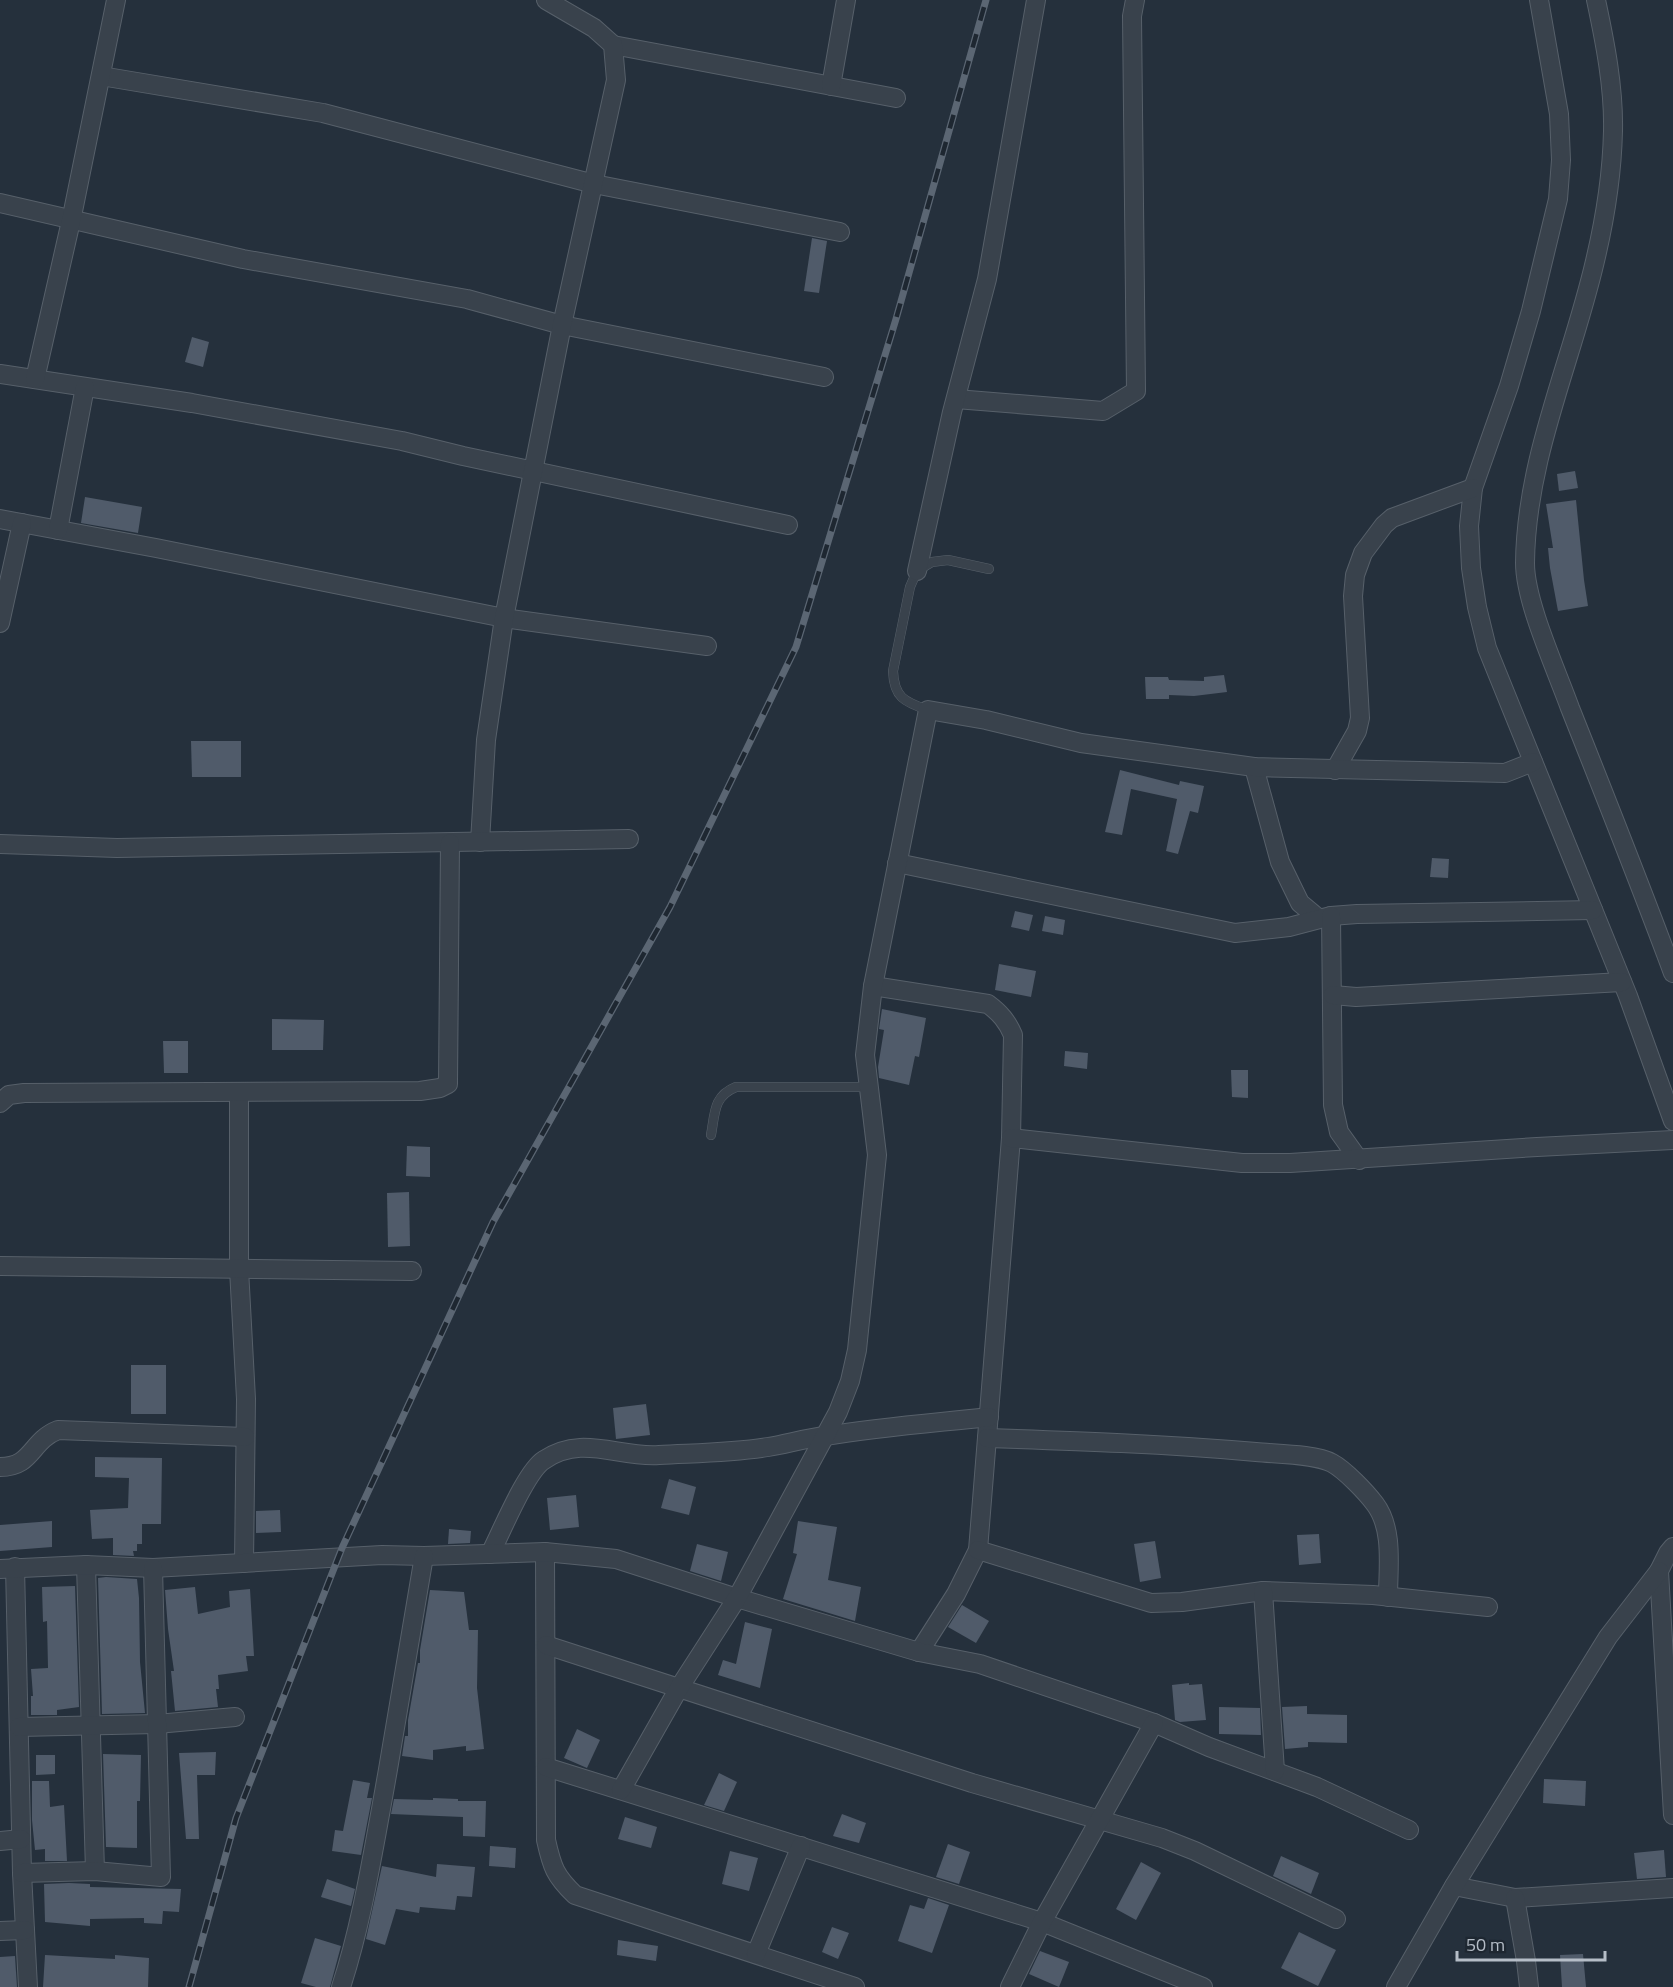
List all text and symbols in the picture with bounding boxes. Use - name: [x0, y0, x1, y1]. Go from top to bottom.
- scale bar: [1457, 1924, 1606, 1962]
- text: 50 m: [1466, 1931, 1505, 1958]

